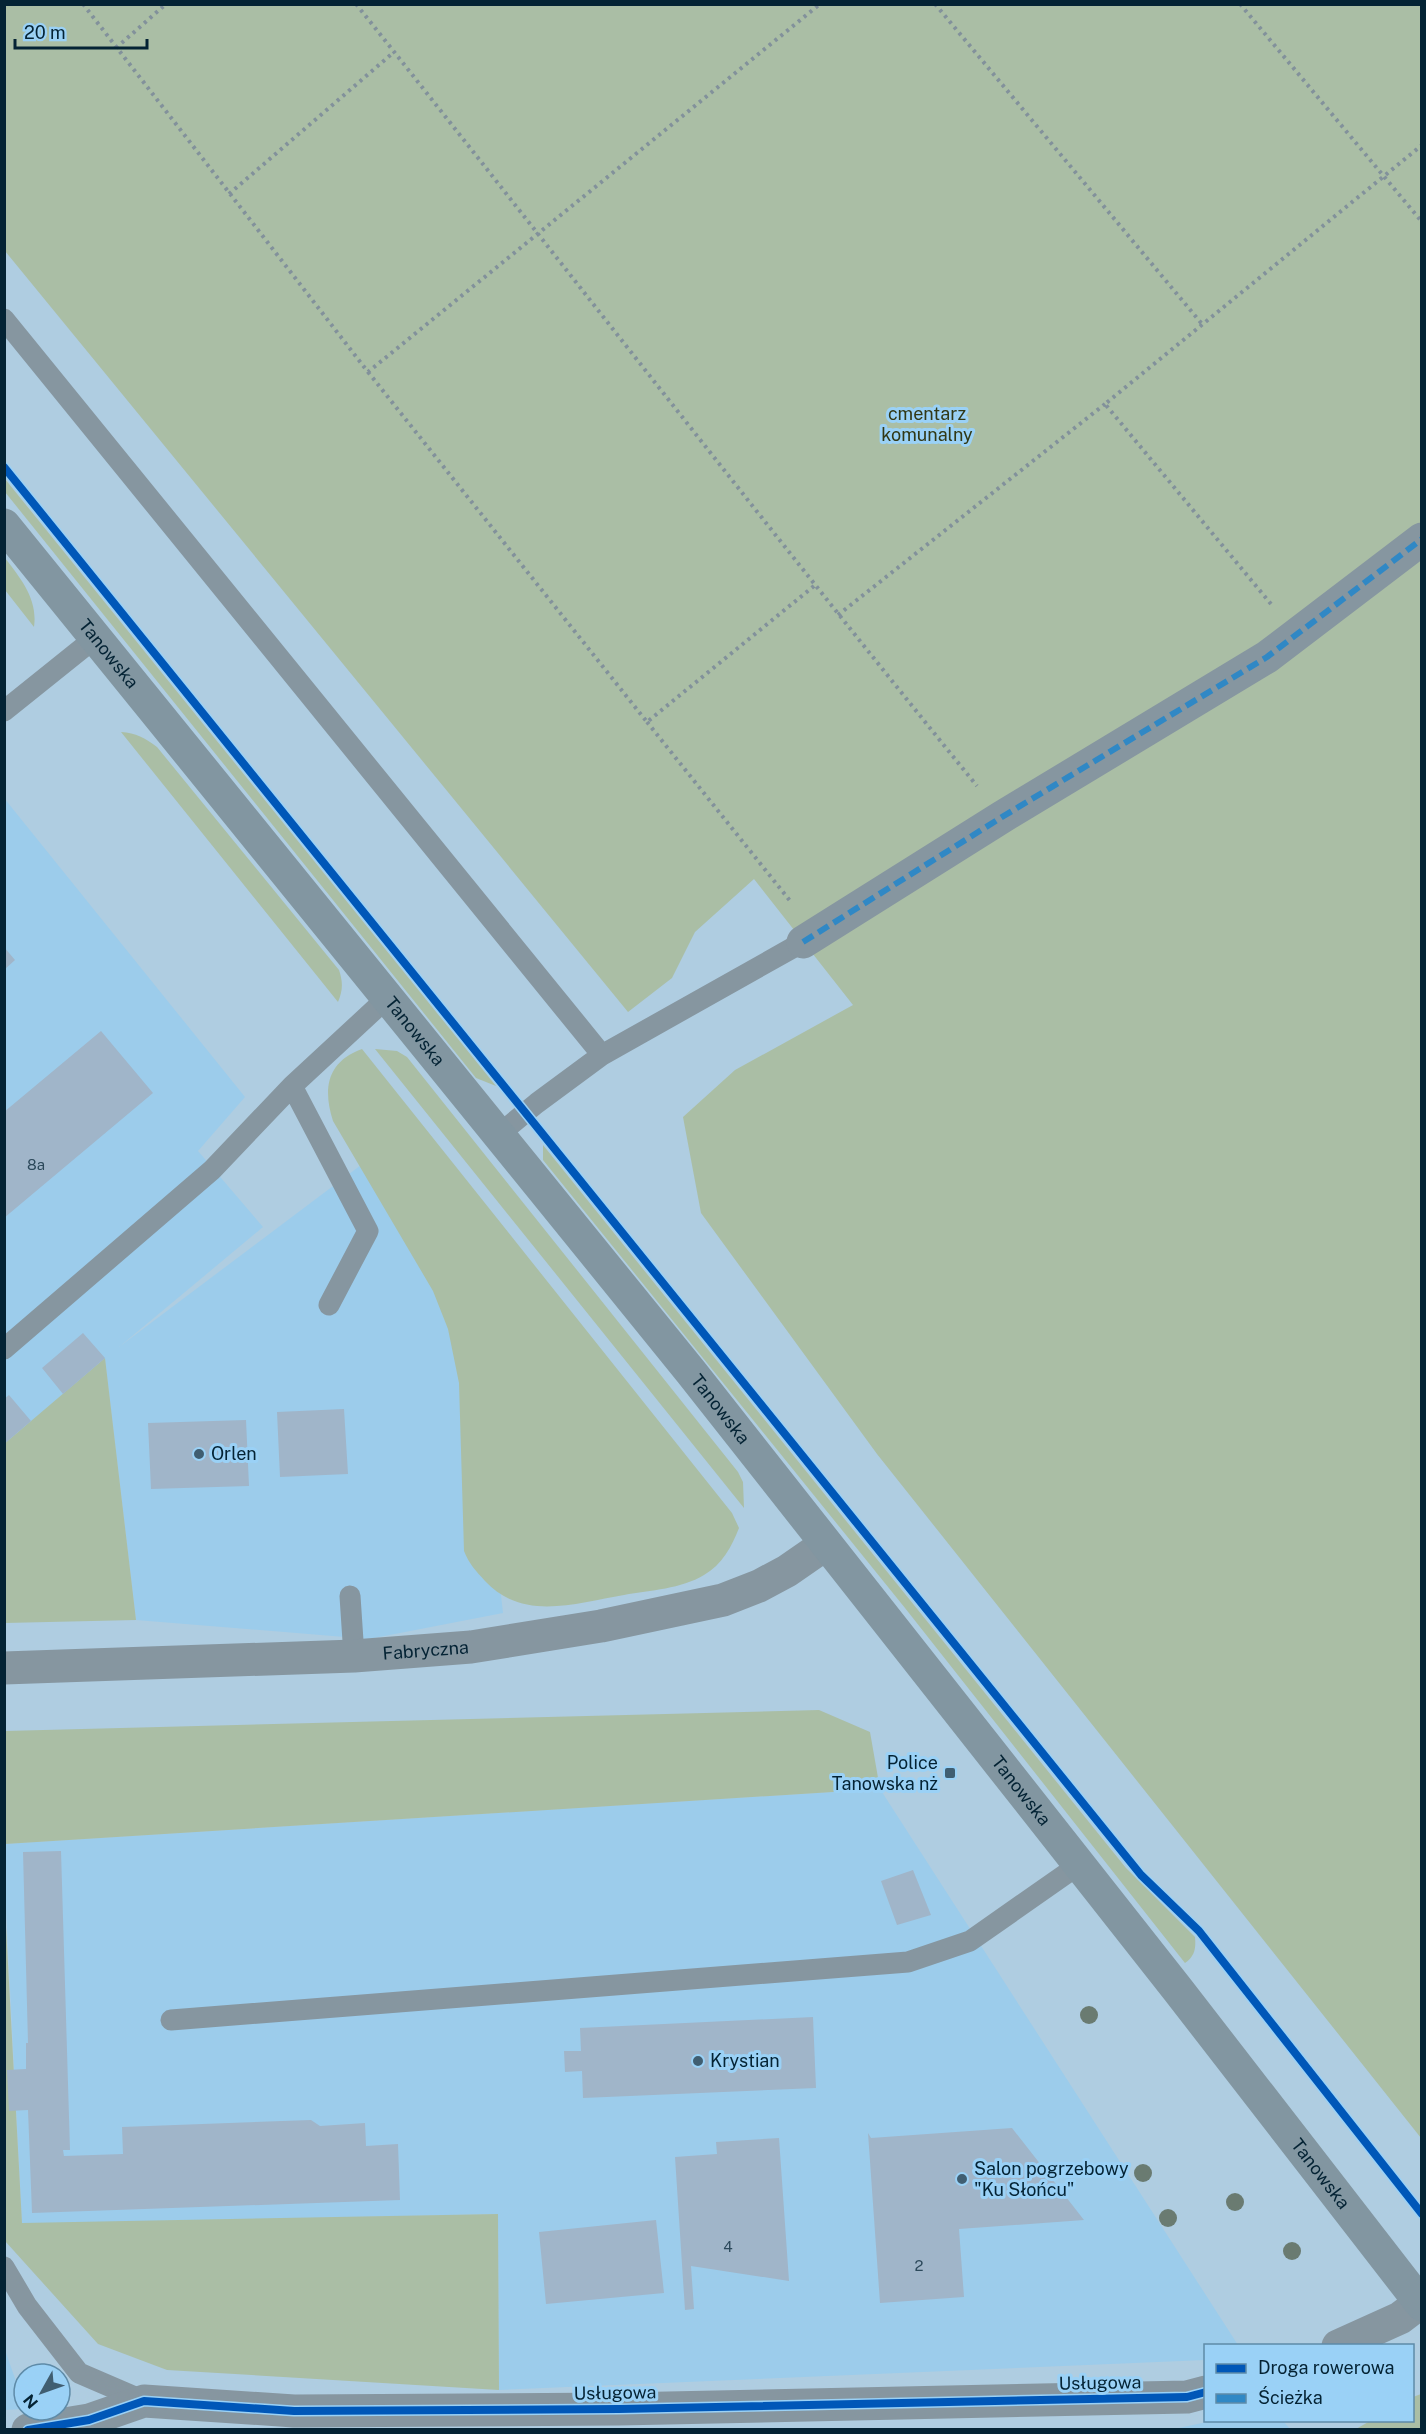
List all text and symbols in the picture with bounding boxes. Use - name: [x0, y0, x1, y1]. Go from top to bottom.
- scale bar: [15, 12, 147, 50]
- text: 20 m: [24, 22, 66, 43]
- park label: cmentarz komunalny: [881, 403, 973, 445]
- street label: Tanowska: [75, 615, 143, 692]
- street label: Tanowska: [381, 992, 449, 1070]
- house number: 8a: [27, 1156, 45, 1173]
- street label: Tanowska: [687, 1370, 755, 1448]
- place label: Orlen: [211, 1443, 257, 1464]
- marker: Orlen: [192, 1447, 206, 1461]
- street label: Fabryczna: [382, 1636, 469, 1664]
- place label: Police Tanowska nż: [832, 1752, 938, 1794]
- street label: Tanowska: [988, 1752, 1055, 1830]
- marker: Police Tanowska nż: [943, 1766, 957, 1780]
- place label: Krystian: [710, 2050, 780, 2071]
- marker: Krystian: [691, 2054, 705, 2068]
- street label: Tanowska: [1287, 2134, 1354, 2213]
- place label: Salon pogrzebowy "Ku Słońcu": [974, 2158, 1129, 2200]
- marker: Salon pogrzebowy "Ku Słońcu": [955, 2172, 969, 2186]
- house number: 4: [723, 2238, 733, 2255]
- house number: 2: [915, 2257, 924, 2274]
- legend: [1204, 2344, 1414, 2422]
- text: Droga rowerowa: [1258, 2357, 1394, 2378]
- north arrow: [12, 2362, 72, 2422]
- street label: Usługowa: [1058, 2371, 1142, 2394]
- street label: Usługowa: [573, 2381, 657, 2404]
- text: Ścieżka: [1258, 2386, 1323, 2408]
- text: N: [20, 2390, 42, 2412]

